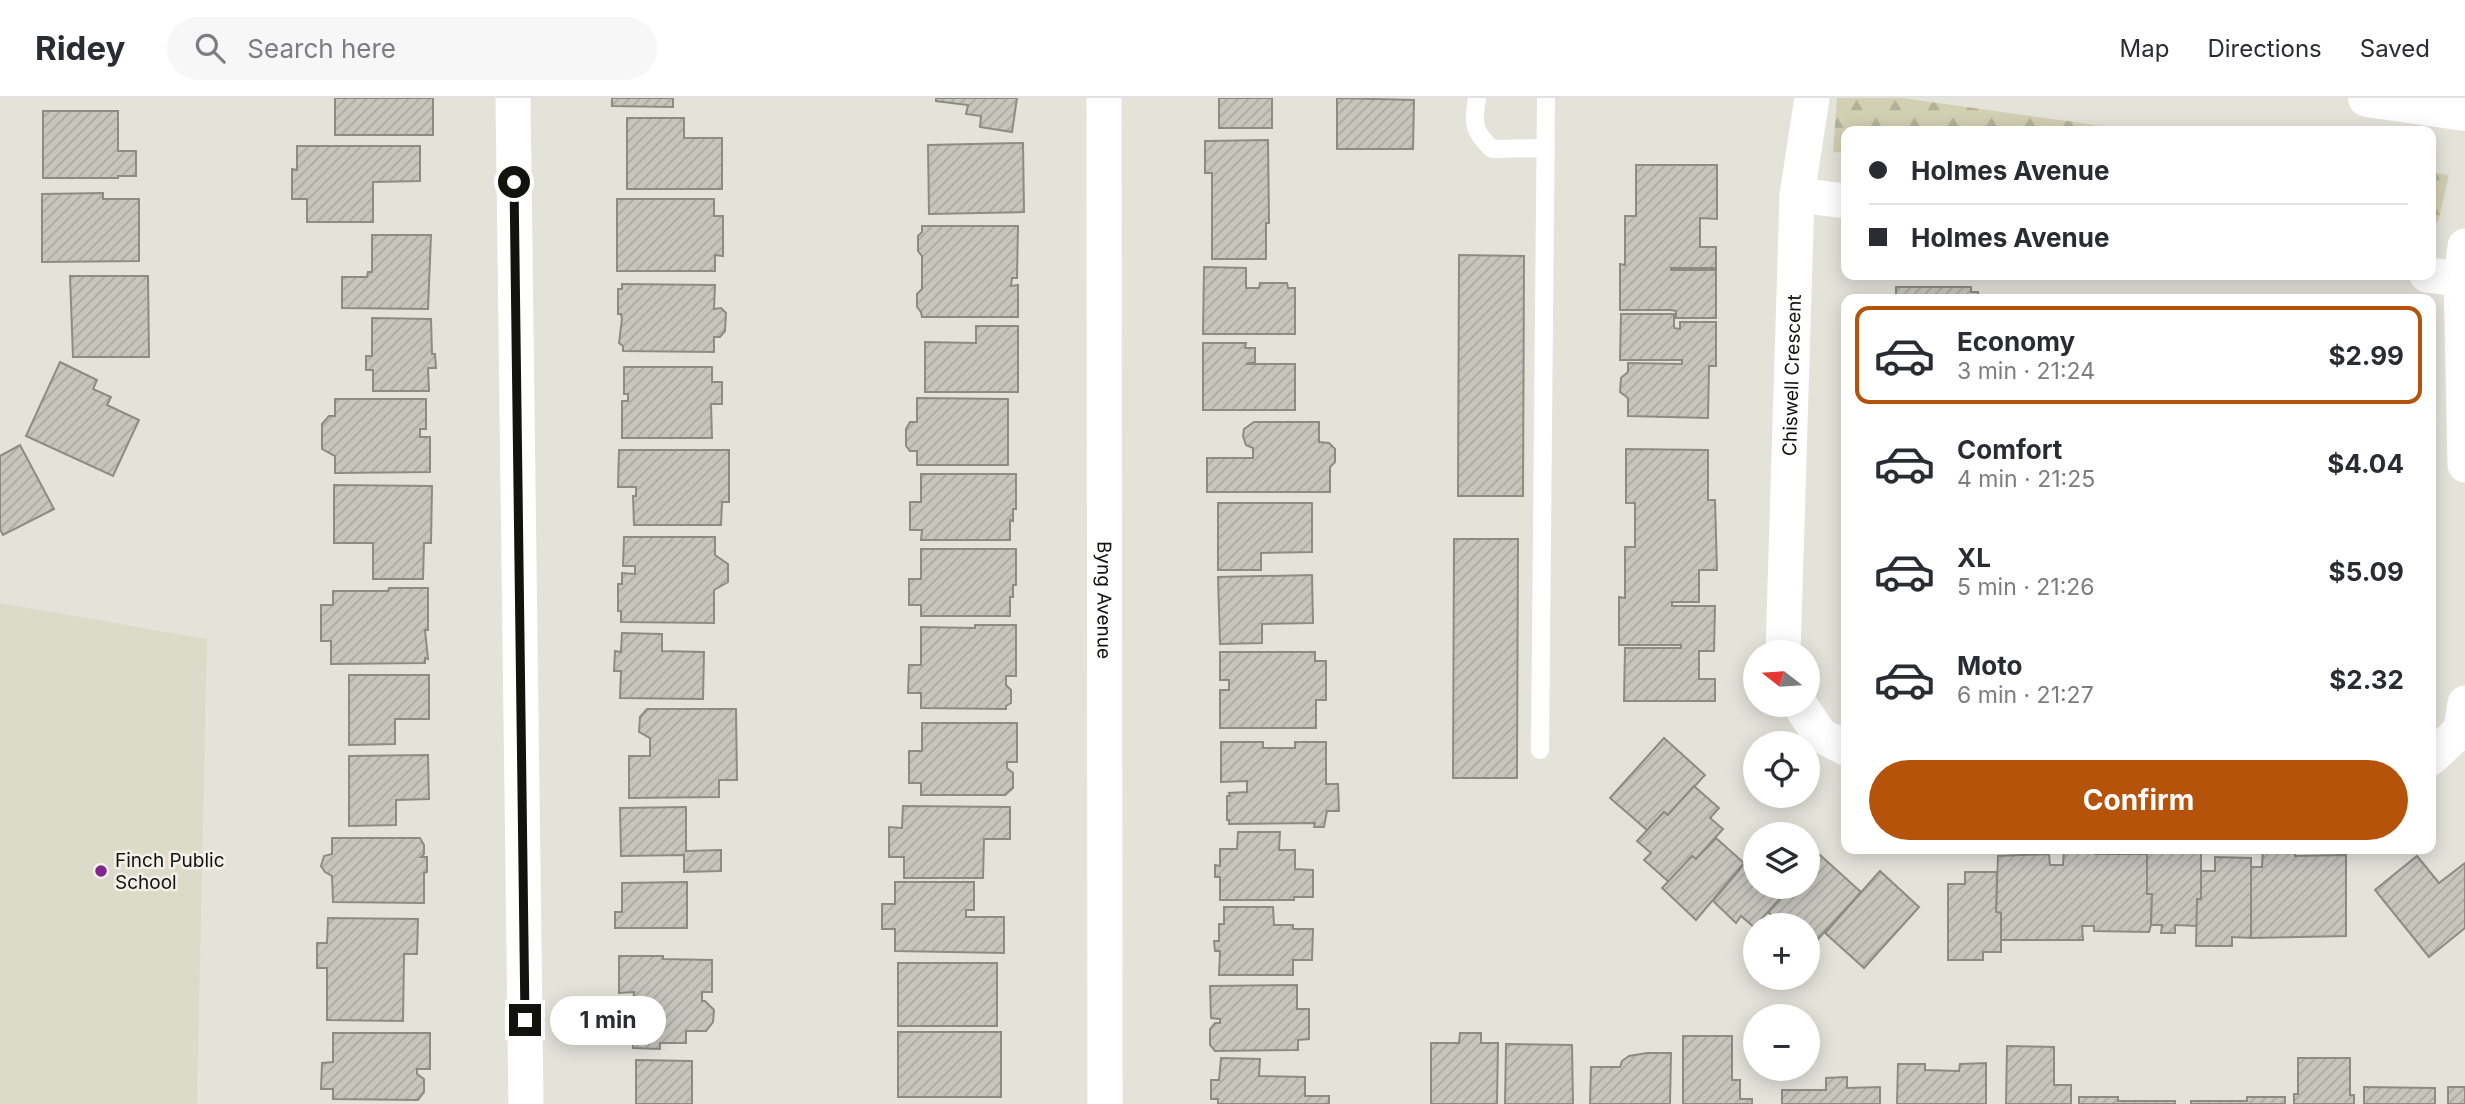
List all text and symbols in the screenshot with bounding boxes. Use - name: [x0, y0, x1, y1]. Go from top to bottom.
- search box: [167, 17, 657, 80]
- text: Ridey: [35, 28, 125, 68]
- icon: search: [191, 29, 229, 67]
- text: Search here: [247, 33, 396, 64]
- text: Map: [2120, 34, 2169, 63]
- text: Directions: [2207, 34, 2322, 63]
- text: Saved: [2360, 34, 2430, 63]
- text: Holmes Avenue: [1911, 155, 2109, 186]
- route start: [498, 166, 530, 198]
- text: Holmes Avenue: [1911, 222, 2109, 253]
- street label: Chiswell Crescent: [1778, 294, 1805, 456]
- icon: car: [1873, 324, 1936, 387]
- text: Economy: [1957, 326, 2075, 357]
- text: $2.99: [2328, 340, 2404, 371]
- text: 3 min · 21:24: [1957, 357, 2095, 385]
- icon: car: [1873, 432, 1936, 495]
- text: Comfort: [1957, 434, 2062, 465]
- text: $4.04: [2327, 448, 2404, 479]
- text: 4 min · 21:25: [1957, 465, 2095, 493]
- icon: car: [1873, 540, 1936, 603]
- street label: Byng Avenue: [1093, 541, 1116, 659]
- text: XL: [1957, 542, 1991, 573]
- text: $5.09: [2329, 556, 2404, 587]
- text: 5 min · 21:26: [1957, 573, 2095, 601]
- north arrow: [1743, 640, 1820, 718]
- map controls: [1743, 640, 1820, 1081]
- icon: car: [1873, 648, 1936, 711]
- text: Moto: [1957, 650, 2022, 681]
- text: $2.32: [2329, 664, 2404, 695]
- text: 6 min · 21:27: [1957, 681, 2094, 709]
- button: locate: [1743, 731, 1820, 808]
- button: Confirm: [1869, 760, 2408, 840]
- button: layers: [1743, 822, 1820, 899]
- place label: Finch Public School: [115, 849, 225, 894]
- marker: Finch Public School: [93, 863, 109, 879]
- button: +: [1743, 913, 1820, 990]
- callout: 1 min: [550, 996, 665, 1044]
- route end: [509, 1004, 541, 1036]
- button: −: [1743, 1004, 1820, 1081]
- text: 1 min: [580, 1006, 636, 1034]

